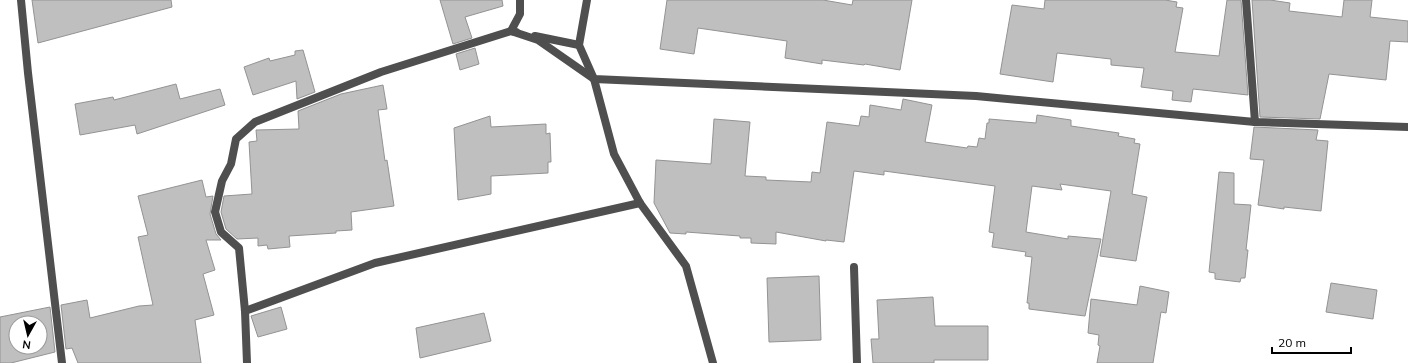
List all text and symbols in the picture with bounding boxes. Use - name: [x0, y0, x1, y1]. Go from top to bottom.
- north arrow: [8, 315, 48, 355]
- scale bar: [1272, 329, 1351, 355]
- text: 20 m: [1278, 335, 1306, 350]
- text: N: [22, 337, 32, 352]

